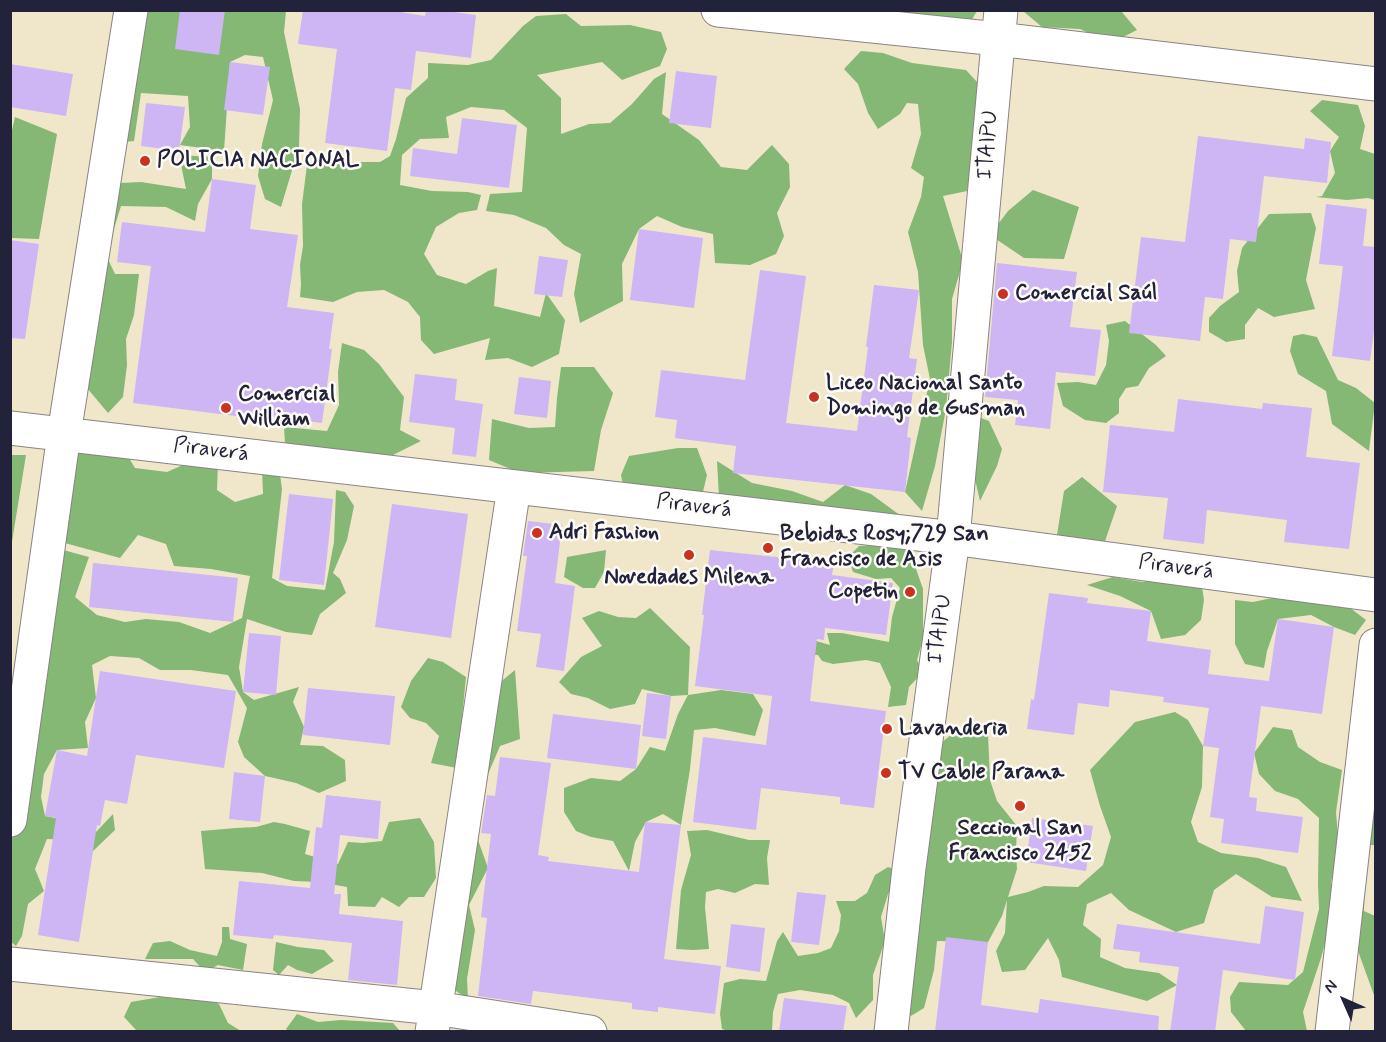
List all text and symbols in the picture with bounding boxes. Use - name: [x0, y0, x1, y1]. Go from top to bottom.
- street label: ITAIPU: [973, 109, 1005, 181]
- place label: POLICIA NACIONAL: [157, 148, 359, 174]
- marker: POLICIA NACIONAL: [138, 154, 152, 168]
- place label: Comercial Saúl: [1015, 281, 1157, 307]
- marker: Comercial Saúl: [996, 287, 1010, 301]
- place label: Liceo Nacional Santo Domingo de Gusman: [826, 371, 1025, 422]
- place label: Comercial William: [238, 382, 335, 434]
- marker: Liceo Nacional Santo Domingo de Gusman: [807, 390, 821, 404]
- marker: Comercial William: [219, 401, 233, 415]
- street label: Piraverá: [172, 433, 250, 469]
- street label: Piraverá: [655, 489, 733, 525]
- place label: Adri Fashion: [549, 520, 659, 546]
- place label: Bebidas Rosy;729 San Francisco de Asis: [780, 522, 989, 574]
- marker: Adri Fashion: [530, 526, 544, 540]
- marker: Bebidas Rosy;729 San Francisco de Asis: [761, 541, 775, 555]
- marker: Novedades Milena: [682, 548, 696, 562]
- street label: Piraverá: [1137, 550, 1215, 586]
- place label: Novedades Milena: [604, 565, 774, 591]
- place label: Copetin: [828, 579, 898, 605]
- marker: Copetin: [903, 585, 917, 599]
- street label: ITAIPU: [923, 593, 959, 665]
- place label: Lavanderia: [899, 716, 1008, 742]
- marker: Lavanderia: [880, 722, 894, 736]
- place label: TV Cable Parana: [898, 760, 1064, 786]
- marker: TV Cable Parana: [879, 766, 893, 780]
- marker: Seccional San Francisco 2452: [1013, 799, 1027, 813]
- place label: Seccional San Francisco 2452: [949, 816, 1091, 867]
- north arrow: [1314, 970, 1374, 1030]
- text: N: [1320, 976, 1342, 998]

